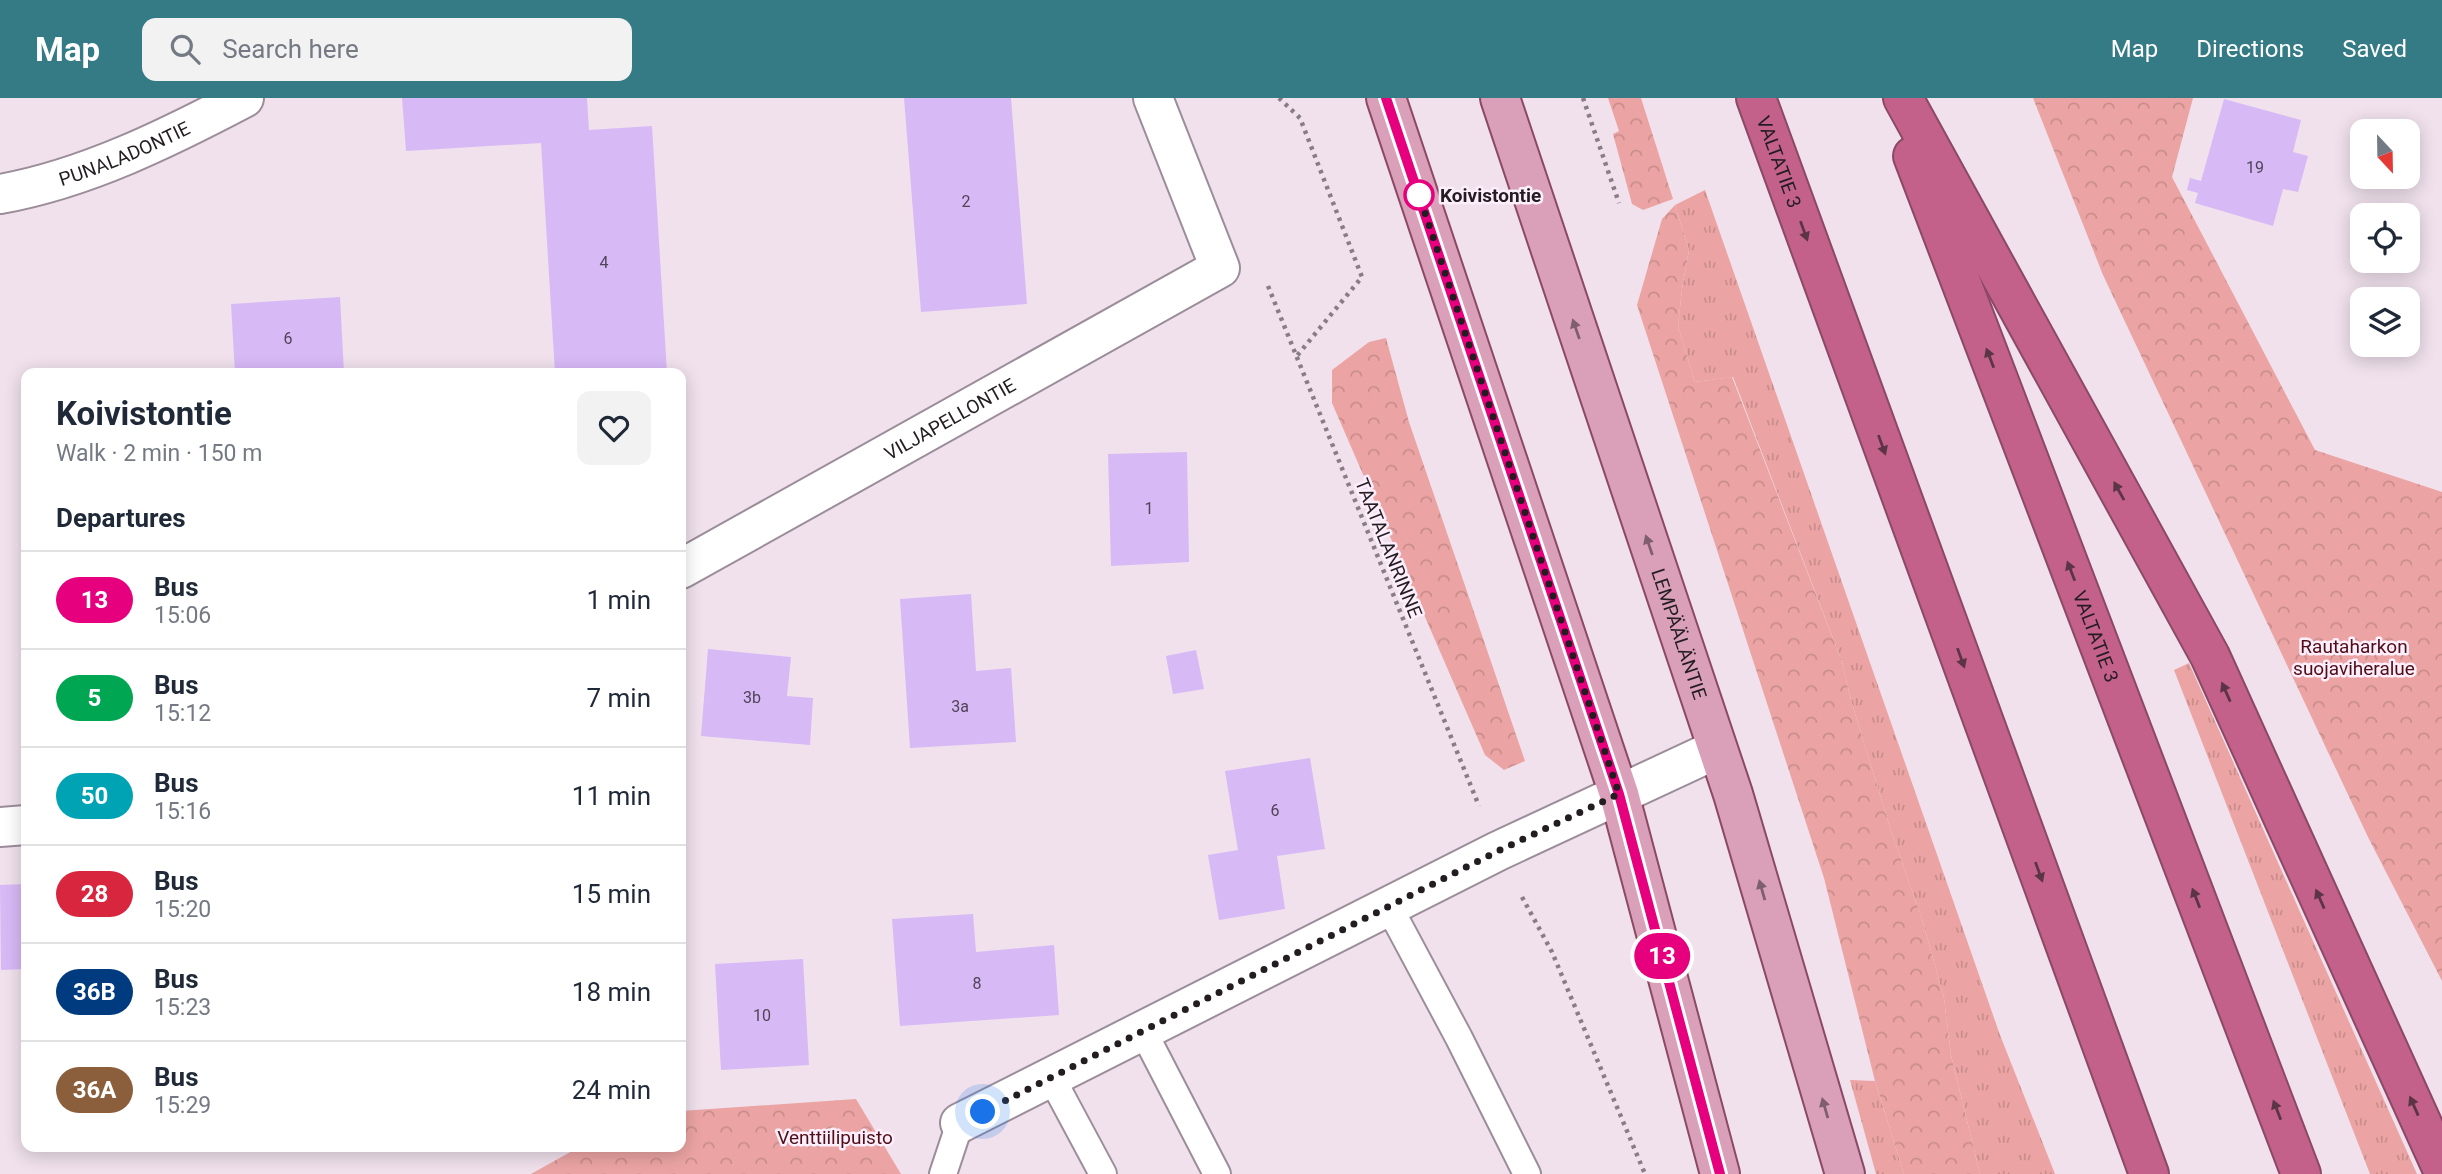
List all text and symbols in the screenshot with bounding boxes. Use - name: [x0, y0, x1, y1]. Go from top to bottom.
- search box: [142, 18, 632, 81]
- text: Map: [35, 30, 100, 69]
- icon: search: [166, 30, 204, 68]
- text: Search here: [222, 34, 359, 64]
- text: Map: [2111, 35, 2158, 63]
- text: Directions: [2196, 35, 2304, 63]
- text: Saved: [2342, 35, 2407, 63]
- street label: VALTATIE 3: [1752, 113, 1806, 211]
- street label: PUNALADONTIE: [56, 117, 194, 191]
- north arrow: [2350, 119, 2420, 189]
- map controls: [2350, 119, 2420, 357]
- house number: 19: [2246, 158, 2264, 177]
- marker: Koivistontie: [1404, 180, 1434, 210]
- place label: Koivistontie: [1440, 184, 1541, 207]
- house number: 2: [962, 192, 971, 211]
- button: locate: [2350, 203, 2420, 273]
- one-way arrow: [1799, 221, 1810, 242]
- house number: 4: [600, 253, 609, 272]
- button: layers: [2350, 287, 2420, 357]
- one-way arrow: [1571, 318, 1581, 339]
- house number: 6: [284, 329, 293, 348]
- one-way arrow: [1984, 348, 1995, 369]
- street label: VILJAPELLONTIE: [881, 373, 1020, 465]
- button: heart: [577, 391, 651, 465]
- text: Koivistontie: [56, 394, 232, 433]
- one-way arrow: [1877, 434, 1888, 455]
- text: Walk · 2 min · 150 m: [56, 440, 262, 467]
- street label: TAATALANRINNE: [1350, 475, 1427, 621]
- one-way arrow: [2113, 481, 2125, 501]
- house number: 1: [1145, 499, 1154, 518]
- text: Departures: [56, 503, 186, 533]
- one-way arrow: [1643, 534, 1654, 555]
- one-way arrow: [2065, 560, 2076, 581]
- street label: LEMPÄÄLÄNTIE: [1646, 566, 1712, 703]
- text: Bus: [154, 572, 199, 602]
- text: 1 min: [586, 585, 651, 615]
- text: 13: [81, 586, 108, 614]
- street label: VALTATIE 3: [2068, 588, 2123, 685]
- text: 15:06: [154, 602, 211, 629]
- park label: Rautaharkon suojaviheralue: [2293, 635, 2415, 680]
- one-way arrow: [1955, 648, 1966, 669]
- text: Bus: [154, 670, 199, 700]
- one-way arrow: [2220, 682, 2232, 702]
- text: 7 min: [586, 683, 651, 713]
- text: 5: [88, 684, 101, 712]
- house number: 3b: [743, 688, 761, 707]
- house number: 3a: [951, 697, 969, 716]
- text: 15:12: [154, 700, 211, 727]
- text: Bus: [154, 768, 199, 798]
- text: 11 min: [572, 781, 651, 811]
- text: 50: [81, 782, 108, 810]
- text: 15:16: [154, 798, 211, 825]
- house number: 6: [1271, 801, 1280, 820]
- one-way arrow: [2034, 862, 2045, 883]
- text: Bus: [154, 866, 199, 896]
- text: 15 min: [572, 879, 651, 909]
- one-way arrow: [1756, 879, 1766, 900]
- text: 28: [81, 880, 108, 908]
- one-way arrow: [2190, 887, 2201, 908]
- one-way arrow: [2314, 889, 2326, 909]
- text: 15:20: [154, 896, 211, 923]
- line badge: 13: [1630, 933, 1694, 979]
- text: 13: [1648, 942, 1676, 970]
- text: Bus: [154, 964, 199, 994]
- house number: 8: [973, 974, 982, 993]
- text: 18 min: [572, 977, 651, 1007]
- text: 36B: [73, 978, 116, 1006]
- text: 15:23: [154, 994, 211, 1021]
- house number: 10: [753, 1006, 771, 1025]
- text: Bus: [154, 1062, 199, 1092]
- text: 24 min: [572, 1075, 651, 1105]
- text: 36A: [73, 1076, 116, 1104]
- text: 15:29: [154, 1092, 211, 1119]
- your location: [965, 1094, 1000, 1129]
- one-way arrow: [2408, 1096, 2420, 1116]
- one-way arrow: [1820, 1098, 1830, 1119]
- one-way arrow: [2271, 1100, 2282, 1121]
- park label: Venttiilipuisto: [777, 1126, 893, 1149]

